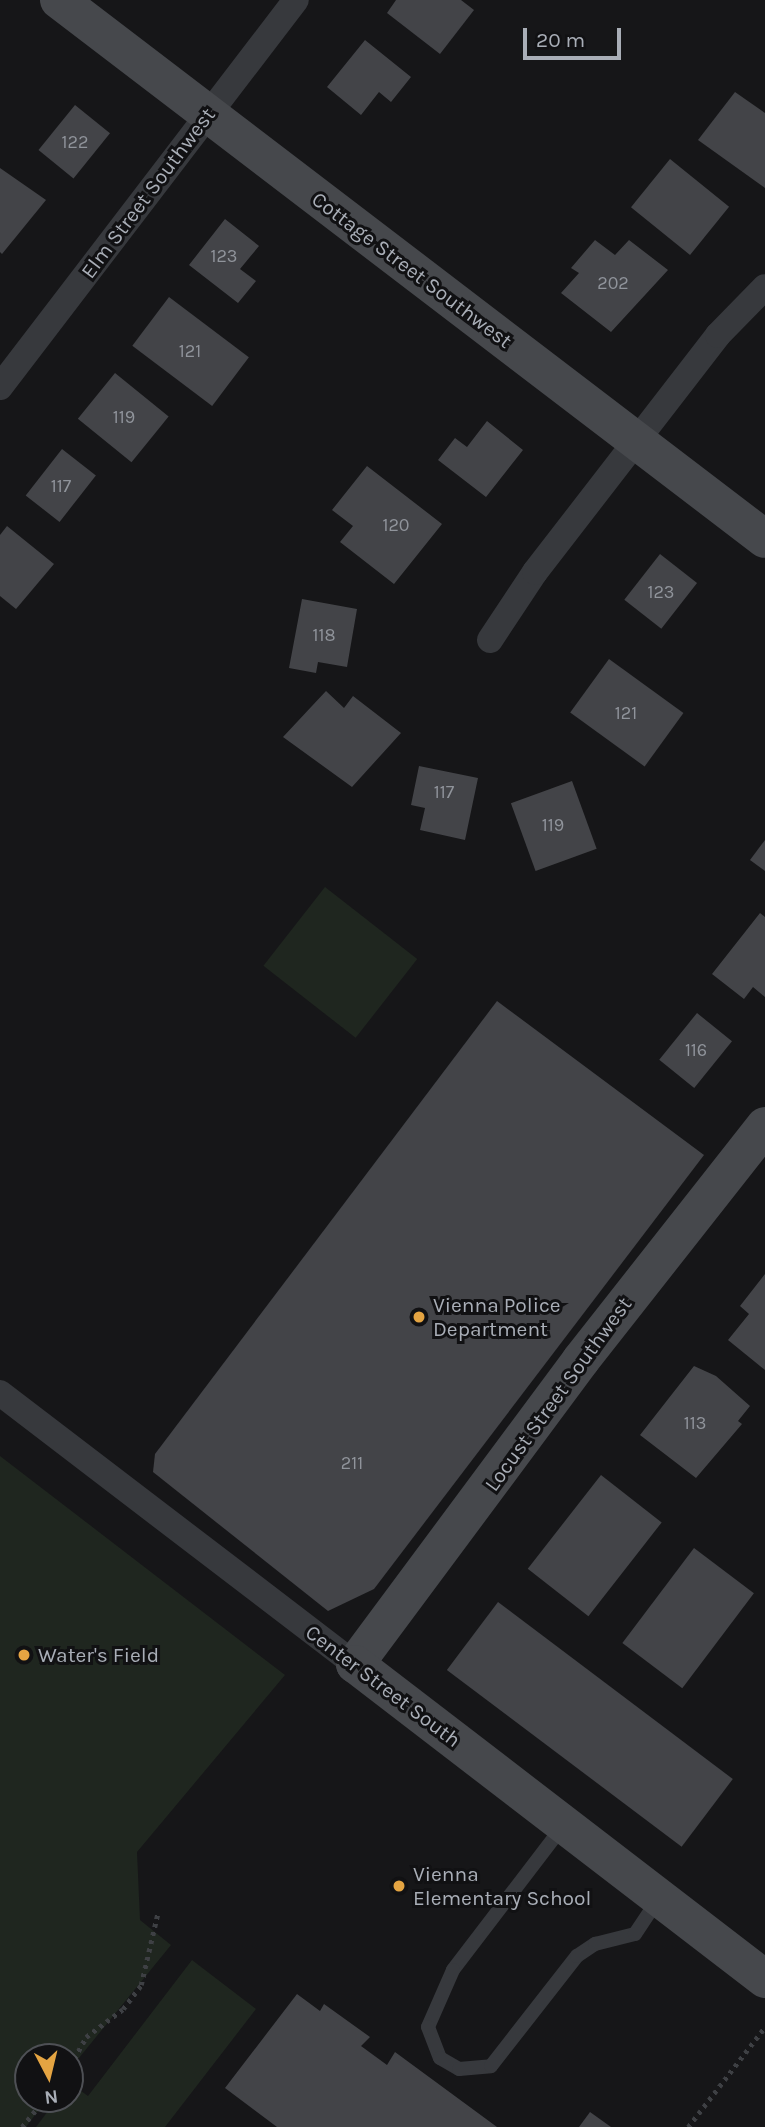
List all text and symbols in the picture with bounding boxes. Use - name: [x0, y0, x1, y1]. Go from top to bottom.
- scale bar: [527, 14, 625, 58]
- text: 20 m: [536, 28, 585, 52]
- street label: Elm Street Southwest: [76, 103, 220, 283]
- house number: 122: [62, 131, 88, 153]
- street label: Cottage Street Southwest: [307, 186, 517, 354]
- house number: 123: [210, 245, 238, 267]
- house number: 202: [597, 272, 629, 294]
- house number: 121: [179, 340, 201, 362]
- house number: 119: [113, 406, 135, 428]
- house number: 117: [51, 475, 71, 497]
- house number: 120: [382, 514, 410, 536]
- house number: 123: [647, 581, 675, 603]
- house number: 118: [313, 624, 335, 646]
- house number: 121: [615, 702, 637, 724]
- house number: 117: [434, 781, 454, 803]
- house number: 119: [542, 814, 564, 836]
- house number: 116: [685, 1039, 707, 1061]
- place label: Vienna Police Department: [433, 1292, 561, 1342]
- street label: Locust Street Southwest: [479, 1292, 637, 1496]
- marker: Vienna Police Department: [411, 1309, 427, 1325]
- house number: 113: [684, 1412, 706, 1434]
- house number: 211: [341, 1452, 363, 1474]
- street label: Center Street South: [300, 1619, 466, 1753]
- place label: Water's Field: [38, 1642, 159, 1668]
- marker: Water's Field: [16, 1647, 32, 1663]
- place label: Vienna Elementary School: [413, 1861, 591, 1911]
- marker: Vienna Elementary School: [391, 1878, 407, 1894]
- north arrow: [14, 2043, 84, 2113]
- text: N: [43, 2085, 59, 2109]

